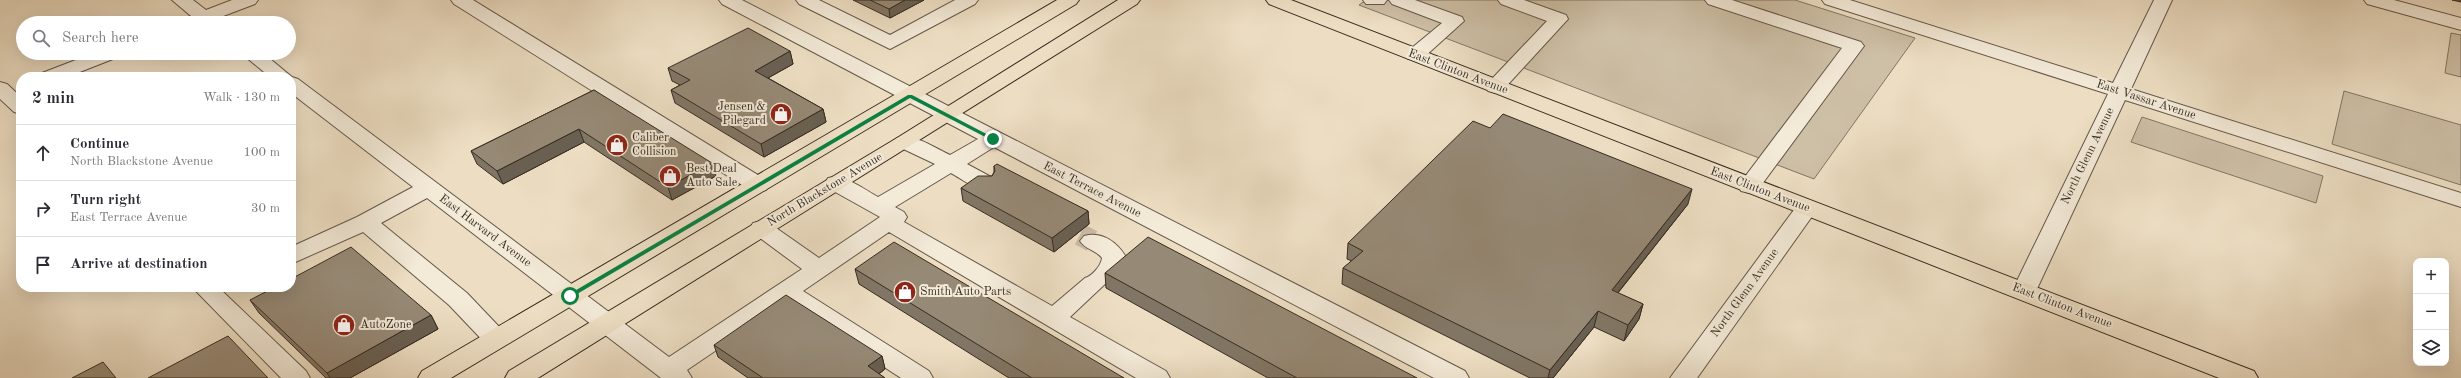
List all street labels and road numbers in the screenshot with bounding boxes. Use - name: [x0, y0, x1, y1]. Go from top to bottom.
- street label: East Clinton Avenue: [1406, 47, 1510, 97]
- street label: East Vassar Avenue: [2095, 78, 2198, 122]
- street label: North Glenn Avenue: [2059, 105, 2117, 206]
- street label: North Blackstone Avenue: [765, 151, 885, 229]
- street label: East Terrace Avenue: [1041, 160, 1143, 220]
- street label: East Clinton Avenue: [1708, 165, 1812, 215]
- street label: East Harvard Avenue: [437, 193, 534, 270]
- street label: North Glenn Avenue: [1709, 246, 1781, 339]
- street label: East Clinton Avenue: [2010, 281, 2114, 331]

